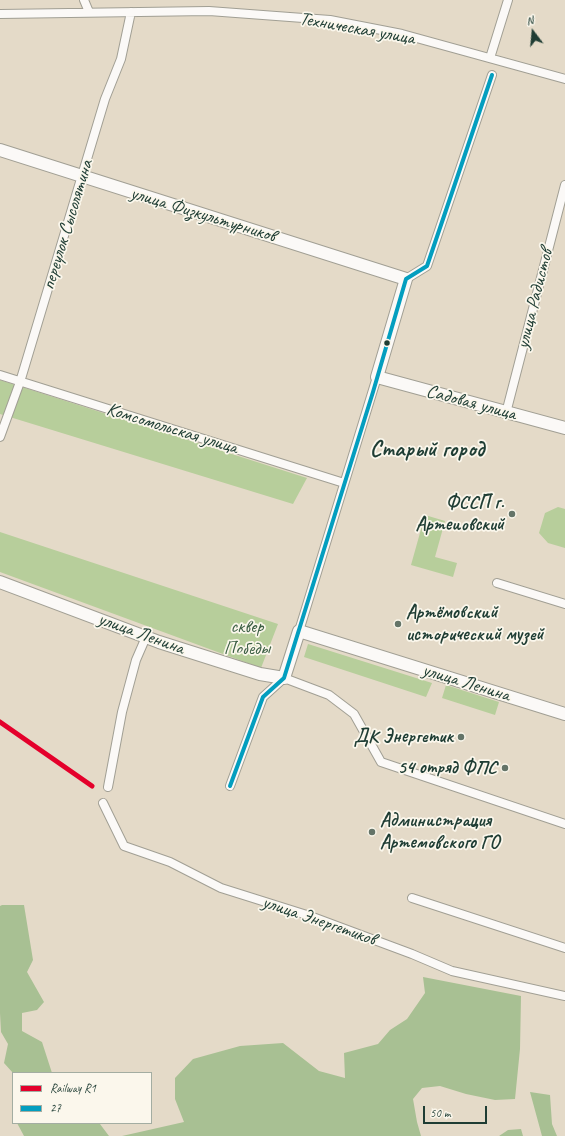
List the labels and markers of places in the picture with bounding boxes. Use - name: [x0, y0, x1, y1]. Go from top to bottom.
- unlabelled marker: [382, 338, 392, 348]
- place label: ФССП г. Артеиовский: [416, 492, 504, 536]
- marker: ФССП г. Артеиовский: [507, 509, 517, 519]
- place label: Артёмовский исторический музей: [406, 602, 543, 646]
- marker: Артёмовский исторический музей: [393, 619, 403, 629]
- place label: ДК Энергетик: [354, 726, 453, 748]
- marker: ДК Энергетик: [456, 732, 466, 742]
- place label: 54 отряд ФПС: [397, 757, 497, 779]
- marker: 54 отряд ФПС: [500, 763, 510, 773]
- place label: Администрация Артемовского ГО: [380, 810, 499, 854]
- marker: Администрация Артемовского ГО: [367, 827, 377, 837]

